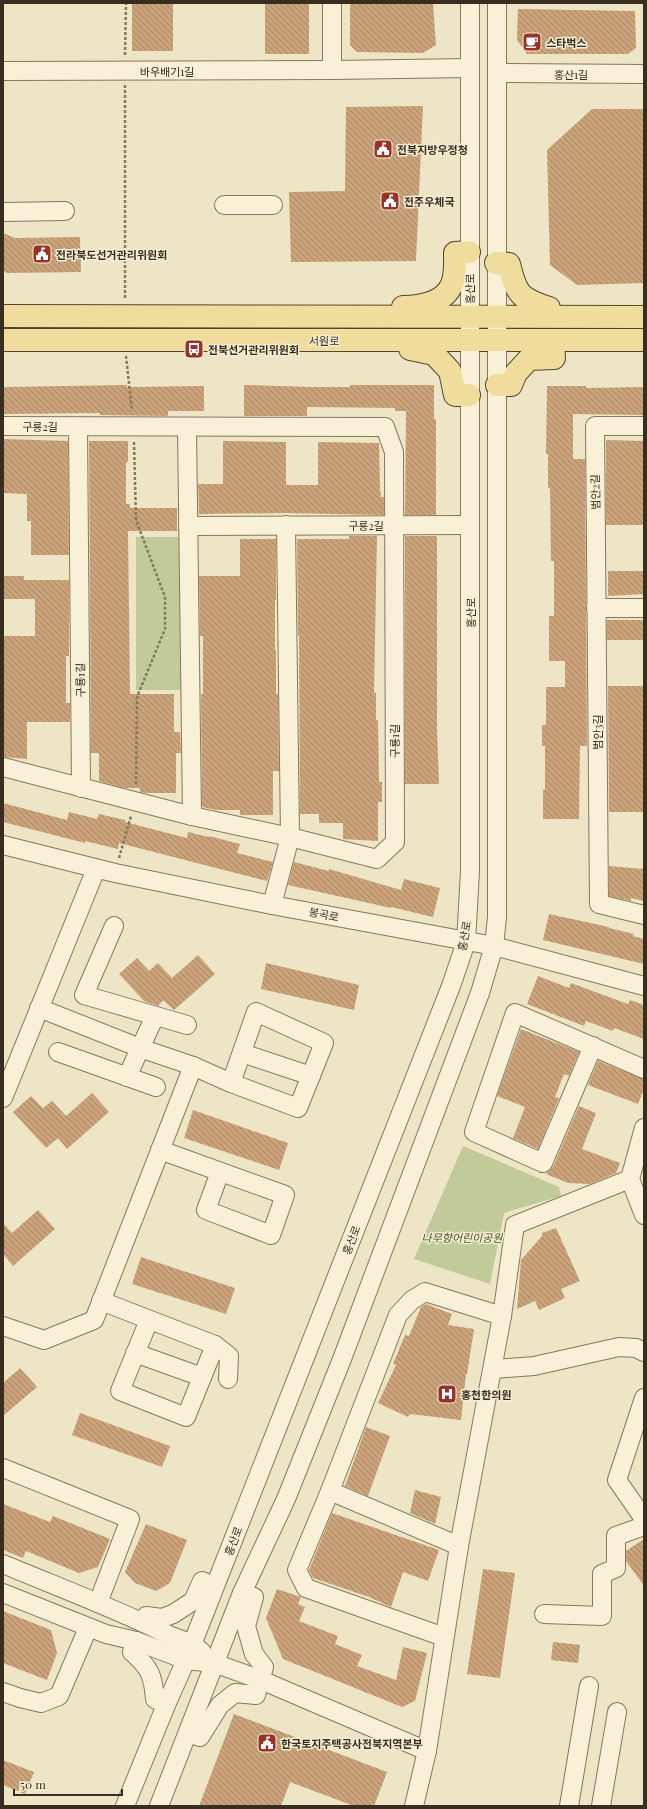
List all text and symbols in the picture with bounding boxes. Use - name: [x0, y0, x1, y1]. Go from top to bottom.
- cafe icon: 스타벅스: [521, 31, 543, 53]
- place label: 스타벅스: [546, 35, 586, 50]
- street label: 바우배기1길: [140, 64, 194, 79]
- street label: 홍산1길: [554, 67, 588, 82]
- public building icon: 전북지방우정청: [372, 138, 394, 160]
- place label: 전북지방우정청: [397, 142, 468, 157]
- public building icon: 전주우체국: [379, 190, 401, 212]
- place label: 전주우체국: [404, 194, 455, 209]
- public building icon: 전라북도선거관리위원회: [31, 243, 53, 265]
- place label: 전라북도선거관리위원회: [56, 247, 167, 262]
- street label: 홍산로: [462, 274, 477, 304]
- street label: 서원로: [309, 333, 339, 348]
- bus stop icon: 전북선거관리위원회: [183, 338, 205, 360]
- place label: 전북선거관리위원회: [208, 342, 299, 357]
- street label: 구룡2길: [22, 419, 58, 434]
- street label: 범안2길: [587, 474, 603, 510]
- street label: 구룡2길: [348, 518, 384, 533]
- street label: 홍산로: [463, 598, 478, 628]
- street label: 구룡1길: [72, 663, 88, 697]
- street label: 범안3길: [590, 714, 605, 750]
- street label: 구룡1길: [387, 724, 402, 758]
- street label: 봉곡로: [308, 904, 340, 924]
- street label: 홍산로: [454, 920, 474, 952]
- street label: 홍산로: [339, 1223, 363, 1257]
- park label: 나무향어린이공원: [422, 1230, 503, 1245]
- hospital icon: 홍천한의원: [436, 1383, 458, 1405]
- place label: 홍천한의원: [461, 1387, 512, 1402]
- street label: 홍산로: [221, 1524, 245, 1558]
- public building icon: 한국토지주택공사전북지역본부: [256, 1732, 278, 1754]
- place label: 한국토지주택공사전북지역본부: [281, 1736, 423, 1751]
- scale bar: [14, 1771, 122, 1797]
- text: 50 m: [20, 1776, 46, 1792]

